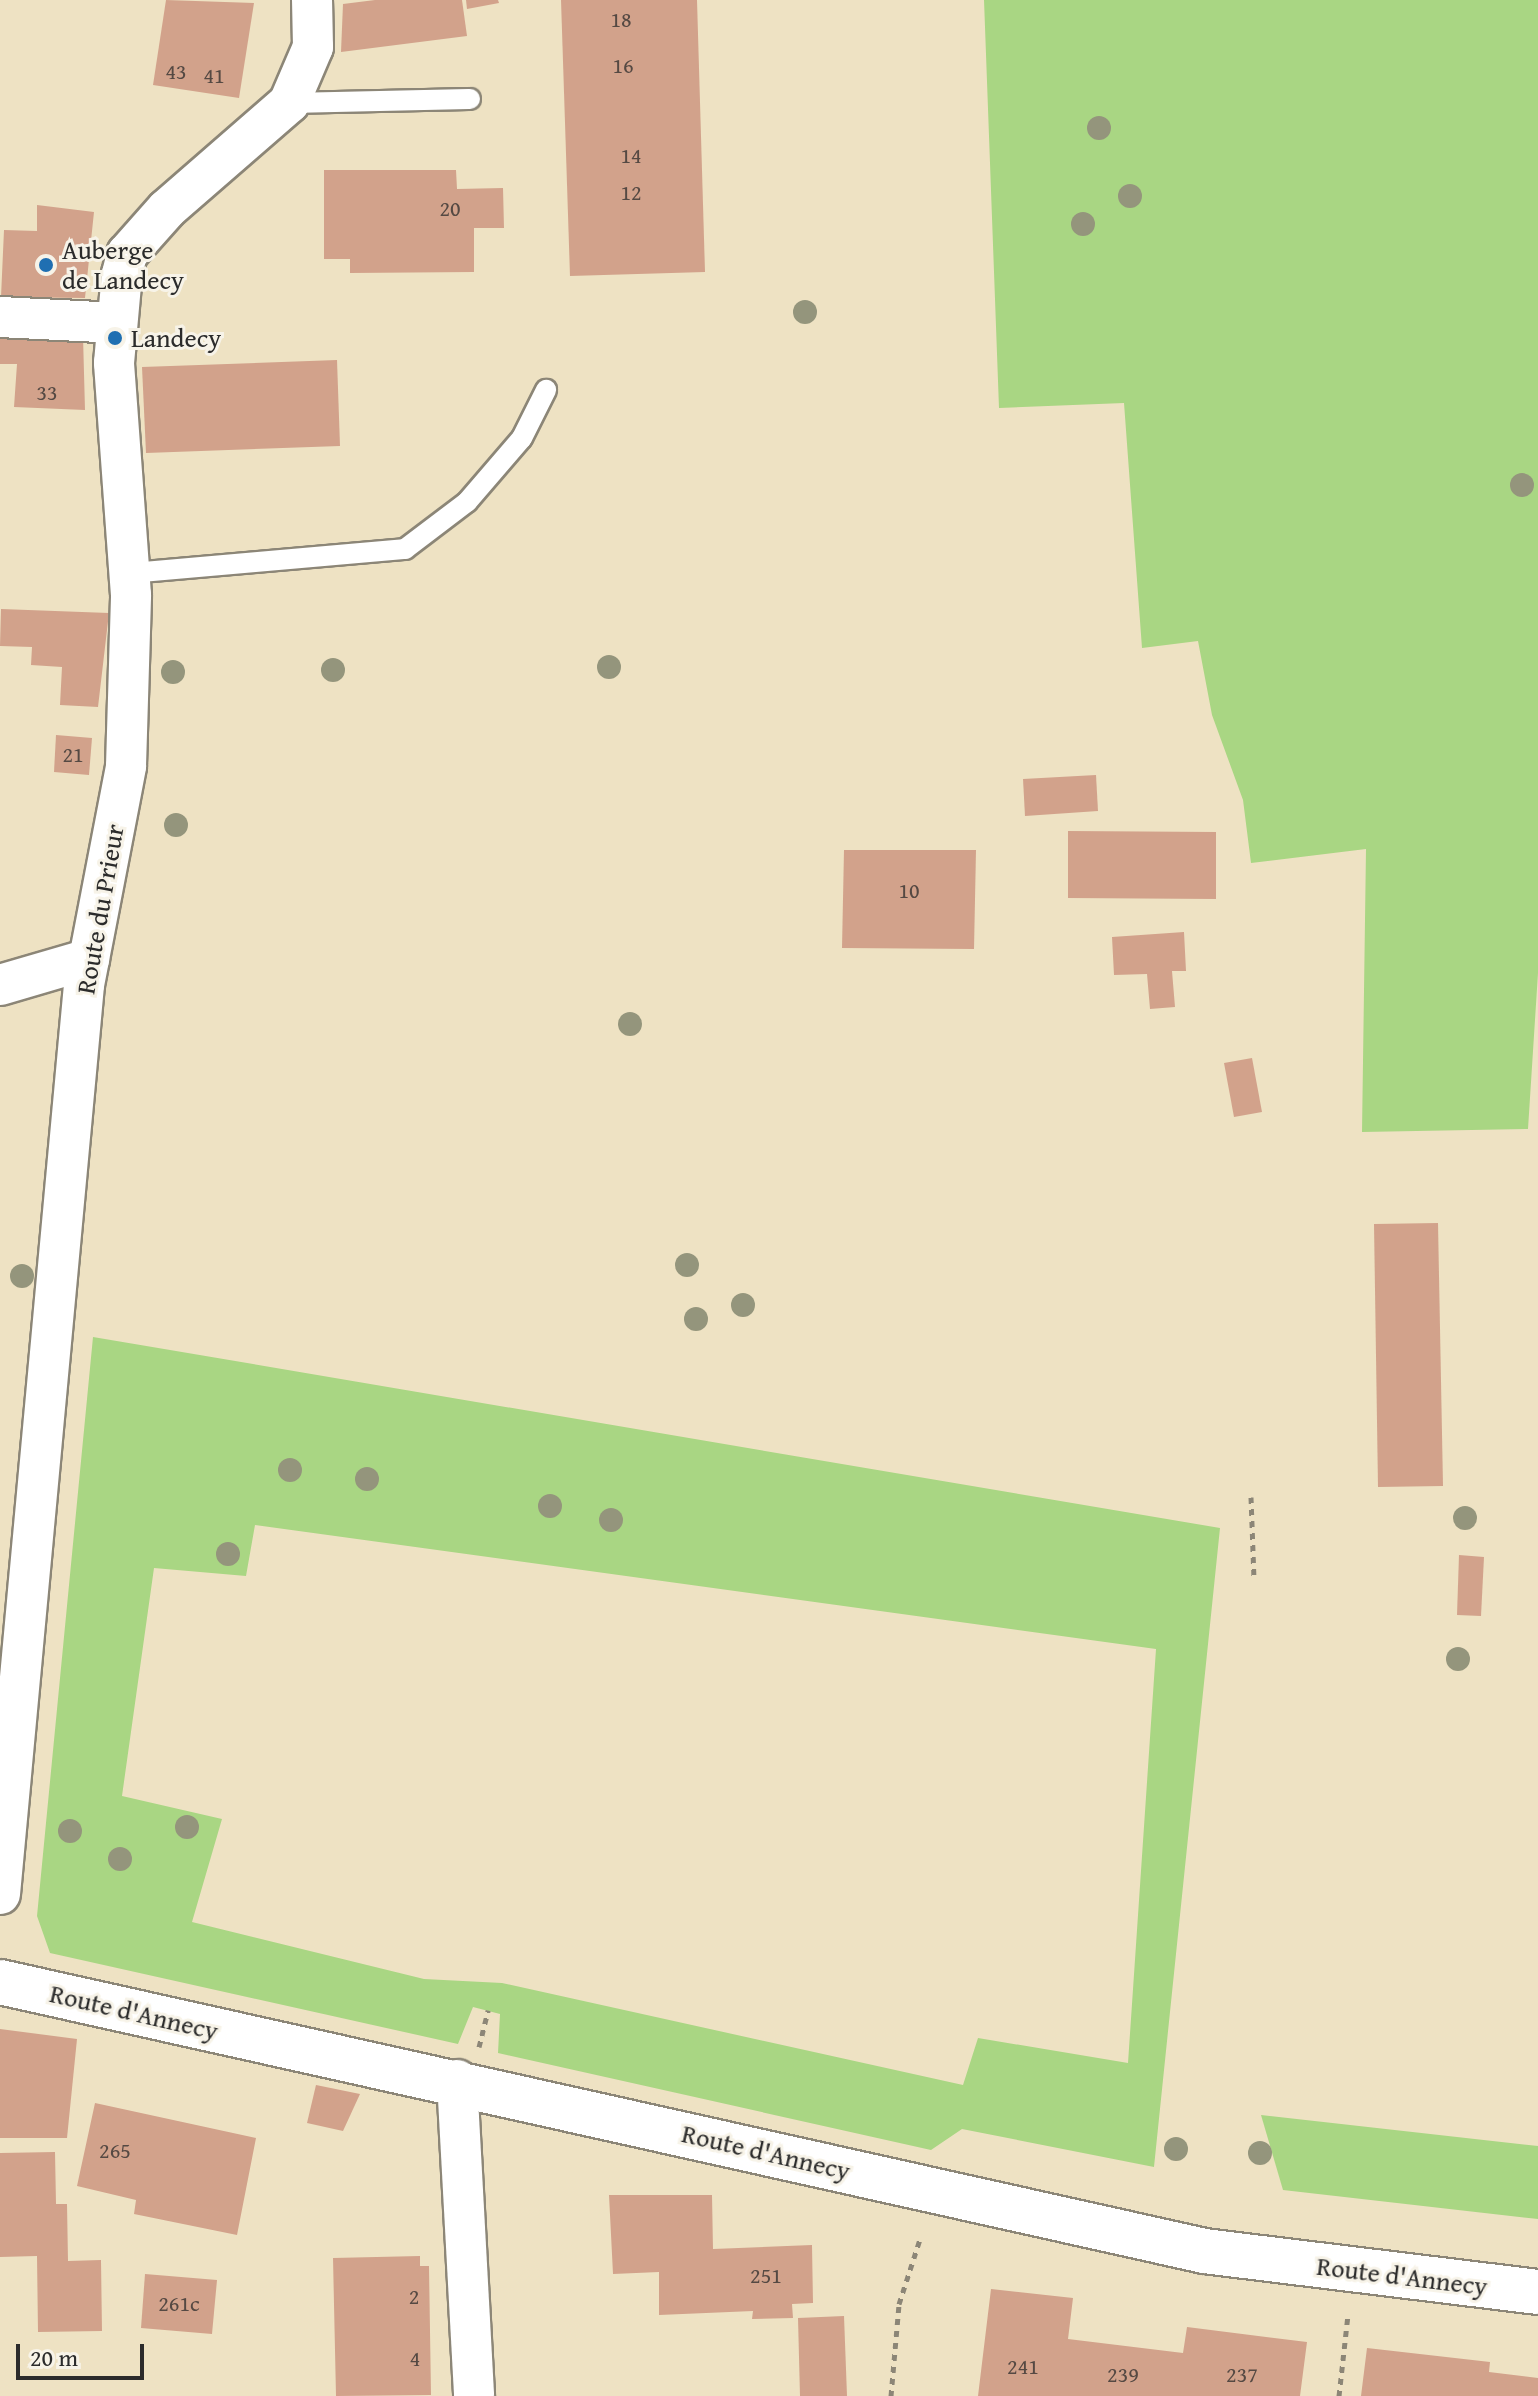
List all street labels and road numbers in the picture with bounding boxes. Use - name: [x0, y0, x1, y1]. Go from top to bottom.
- street label: Route du Prieur: [70, 822, 130, 996]
- street label: Route d'Annecy: [47, 1977, 221, 2047]
- street label: Route d'Annecy: [679, 2117, 853, 2187]
- street label: Route d'Annecy: [1315, 2250, 1489, 2302]

